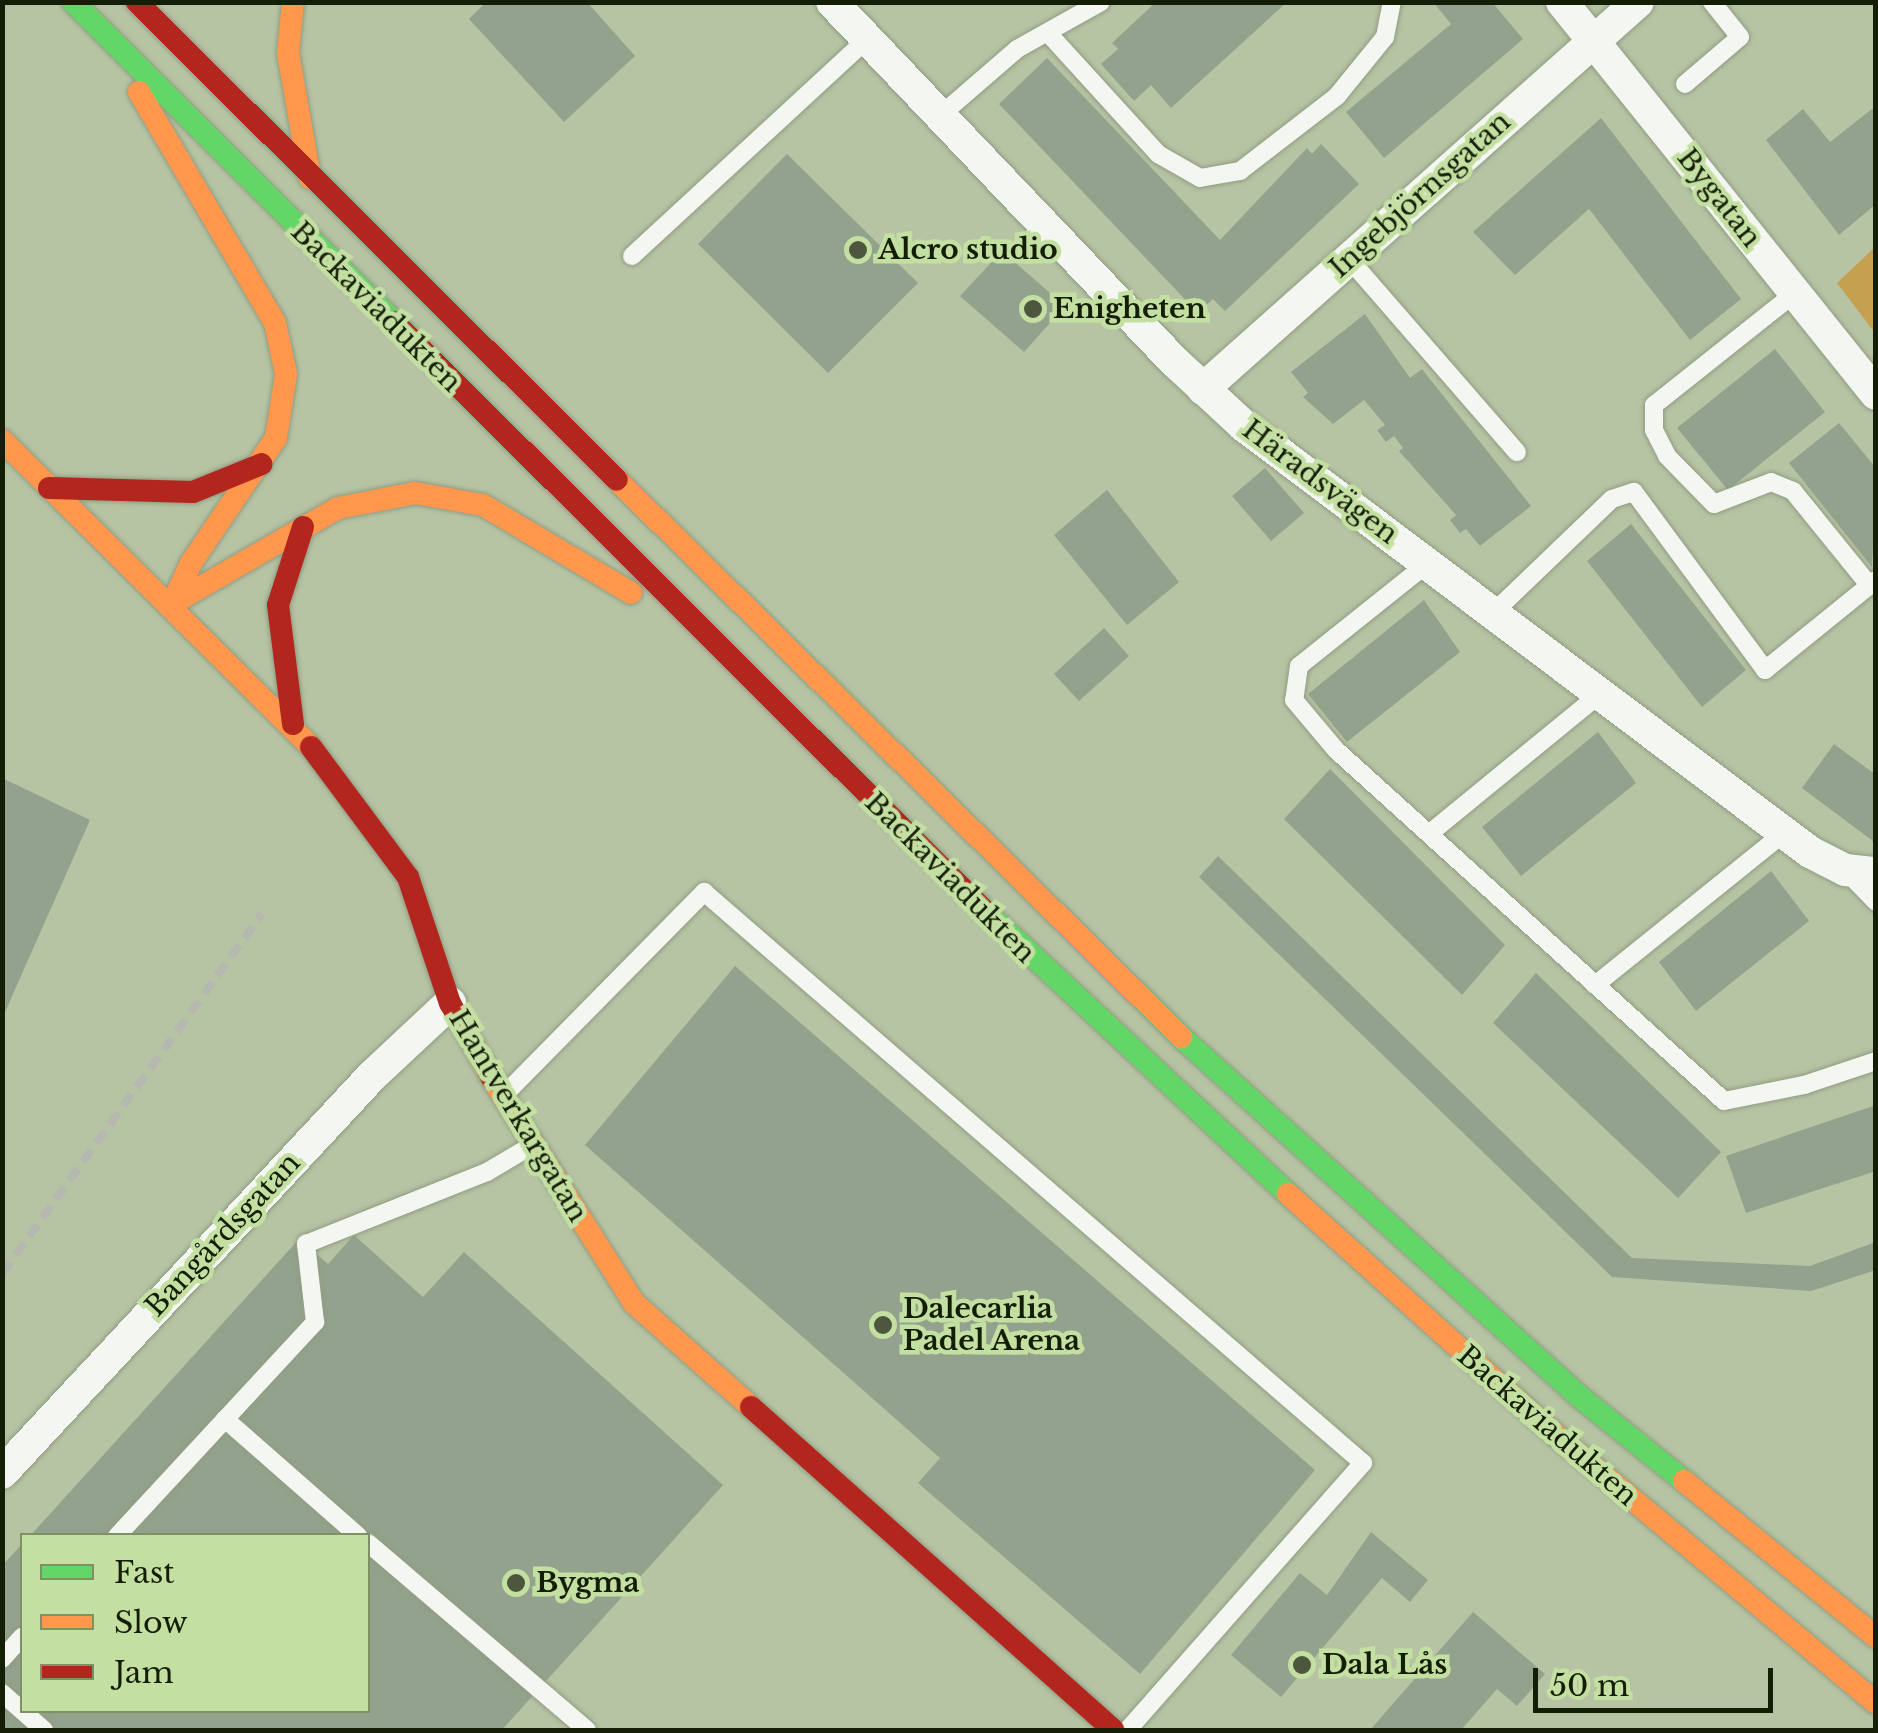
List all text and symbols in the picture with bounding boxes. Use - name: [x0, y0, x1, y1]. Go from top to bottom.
- street label: Ingebjörnsgatan: [1323, 105, 1517, 285]
- street label: Bygatan: [1670, 142, 1768, 254]
- street label: Backaviadukten: [284, 215, 468, 399]
- place label: Alcro studio: [878, 233, 1058, 267]
- marker: Alcro studio: [847, 239, 869, 261]
- place label: Enigheten: [1053, 292, 1206, 326]
- marker: Enigheten: [1022, 298, 1044, 320]
- street label: Häradsvägen: [1236, 413, 1404, 551]
- street label: Backaviadukten: [858, 786, 1042, 970]
- street label: Hantverkargatan: [442, 1004, 594, 1228]
- street label: Bangårdsgatan: [139, 1146, 307, 1324]
- place label: Dalecarlia Padel Arena: [903, 1292, 1081, 1358]
- marker: Dalecarlia Padel Arena: [872, 1314, 894, 1336]
- street label: Backaviadukten: [1450, 1339, 1644, 1513]
- legend: [20, 1533, 370, 1713]
- text: Fast: [114, 1554, 175, 1591]
- place label: Bygma: [536, 1566, 639, 1600]
- marker: Bygma: [505, 1572, 527, 1594]
- text: Slow: [114, 1604, 188, 1641]
- place label: Dala Lås: [1322, 1648, 1447, 1682]
- scale bar: [1538, 1648, 1778, 1710]
- text: Jam: [114, 1654, 174, 1691]
- marker: Dala Lås: [1291, 1654, 1313, 1676]
- text: 50 m: [1550, 1667, 1629, 1704]

